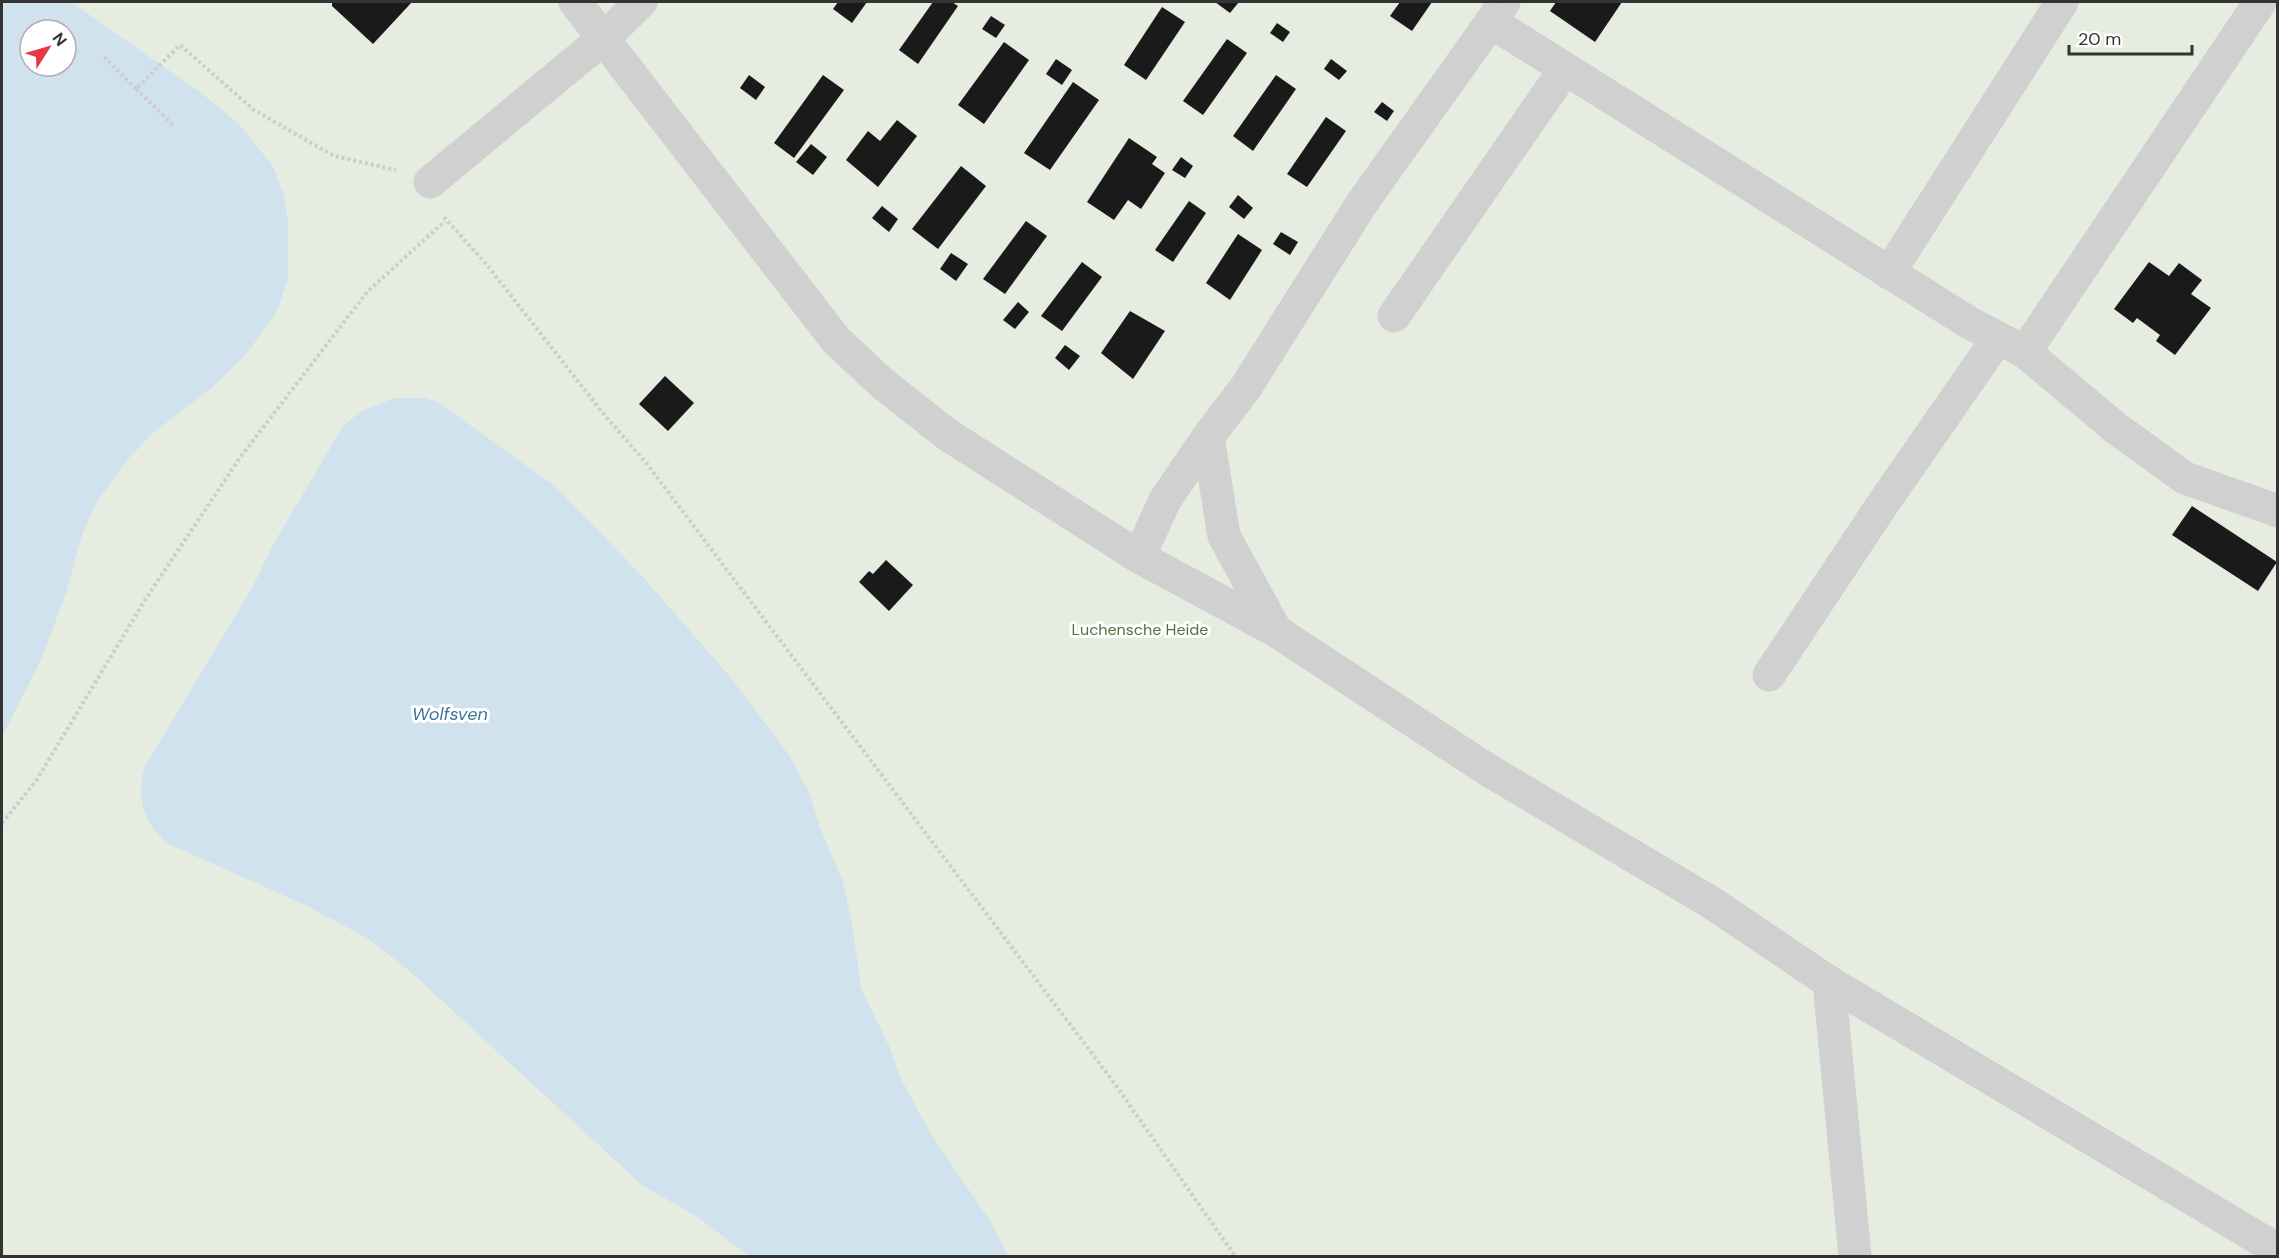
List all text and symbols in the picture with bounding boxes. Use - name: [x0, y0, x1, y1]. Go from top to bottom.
- north arrow: [18, 18, 78, 78]
- scale bar: [2069, 18, 2192, 56]
- text: 20 m: [2078, 27, 2121, 51]
- text: N: [48, 28, 71, 50]
- park label: Luchensche Heide: [1072, 619, 1208, 640]
- water label: Wolfsven: [412, 702, 488, 726]

